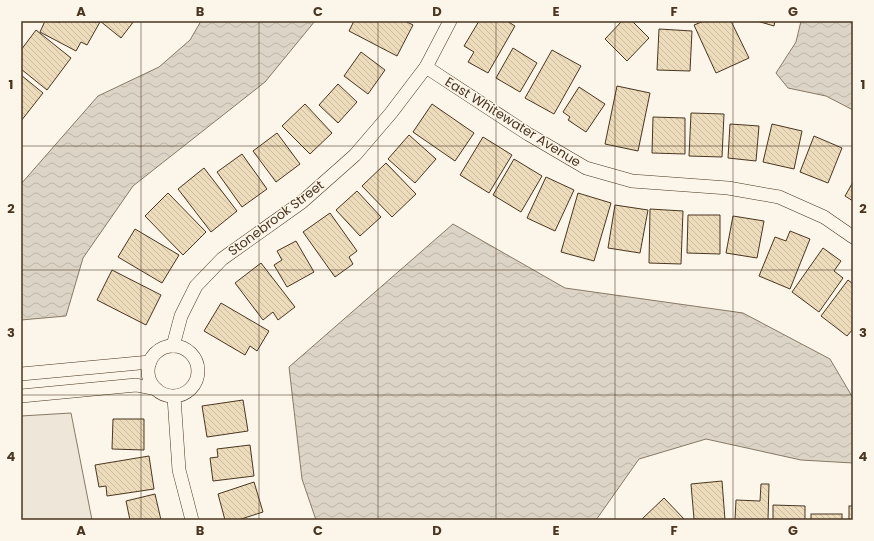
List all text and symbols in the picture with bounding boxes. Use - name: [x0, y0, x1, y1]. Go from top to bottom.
- text: A: [76, 2, 86, 21]
- text: B: [196, 2, 205, 21]
- text: C: [313, 2, 323, 21]
- text: D: [432, 2, 442, 21]
- text: E: [552, 2, 560, 21]
- text: F: [670, 2, 678, 21]
- text: G: [788, 2, 798, 21]
- street label: East Whitewater Avenue: [441, 72, 585, 172]
- text: 1: [9, 75, 13, 94]
- text: 1: [861, 75, 865, 94]
- street label: Stonebrook Street: [224, 175, 328, 260]
- text: 2: [7, 199, 15, 218]
- text: 2: [859, 199, 867, 218]
- text: 3: [7, 323, 15, 342]
- text: 3: [859, 323, 867, 342]
- text: 4: [7, 447, 16, 466]
- text: 4: [859, 447, 868, 466]
- text: A: [76, 521, 86, 540]
- text: B: [196, 521, 205, 540]
- text: C: [313, 521, 323, 540]
- text: D: [432, 521, 442, 540]
- text: E: [552, 521, 560, 540]
- text: F: [670, 521, 678, 540]
- text: G: [788, 521, 798, 540]

